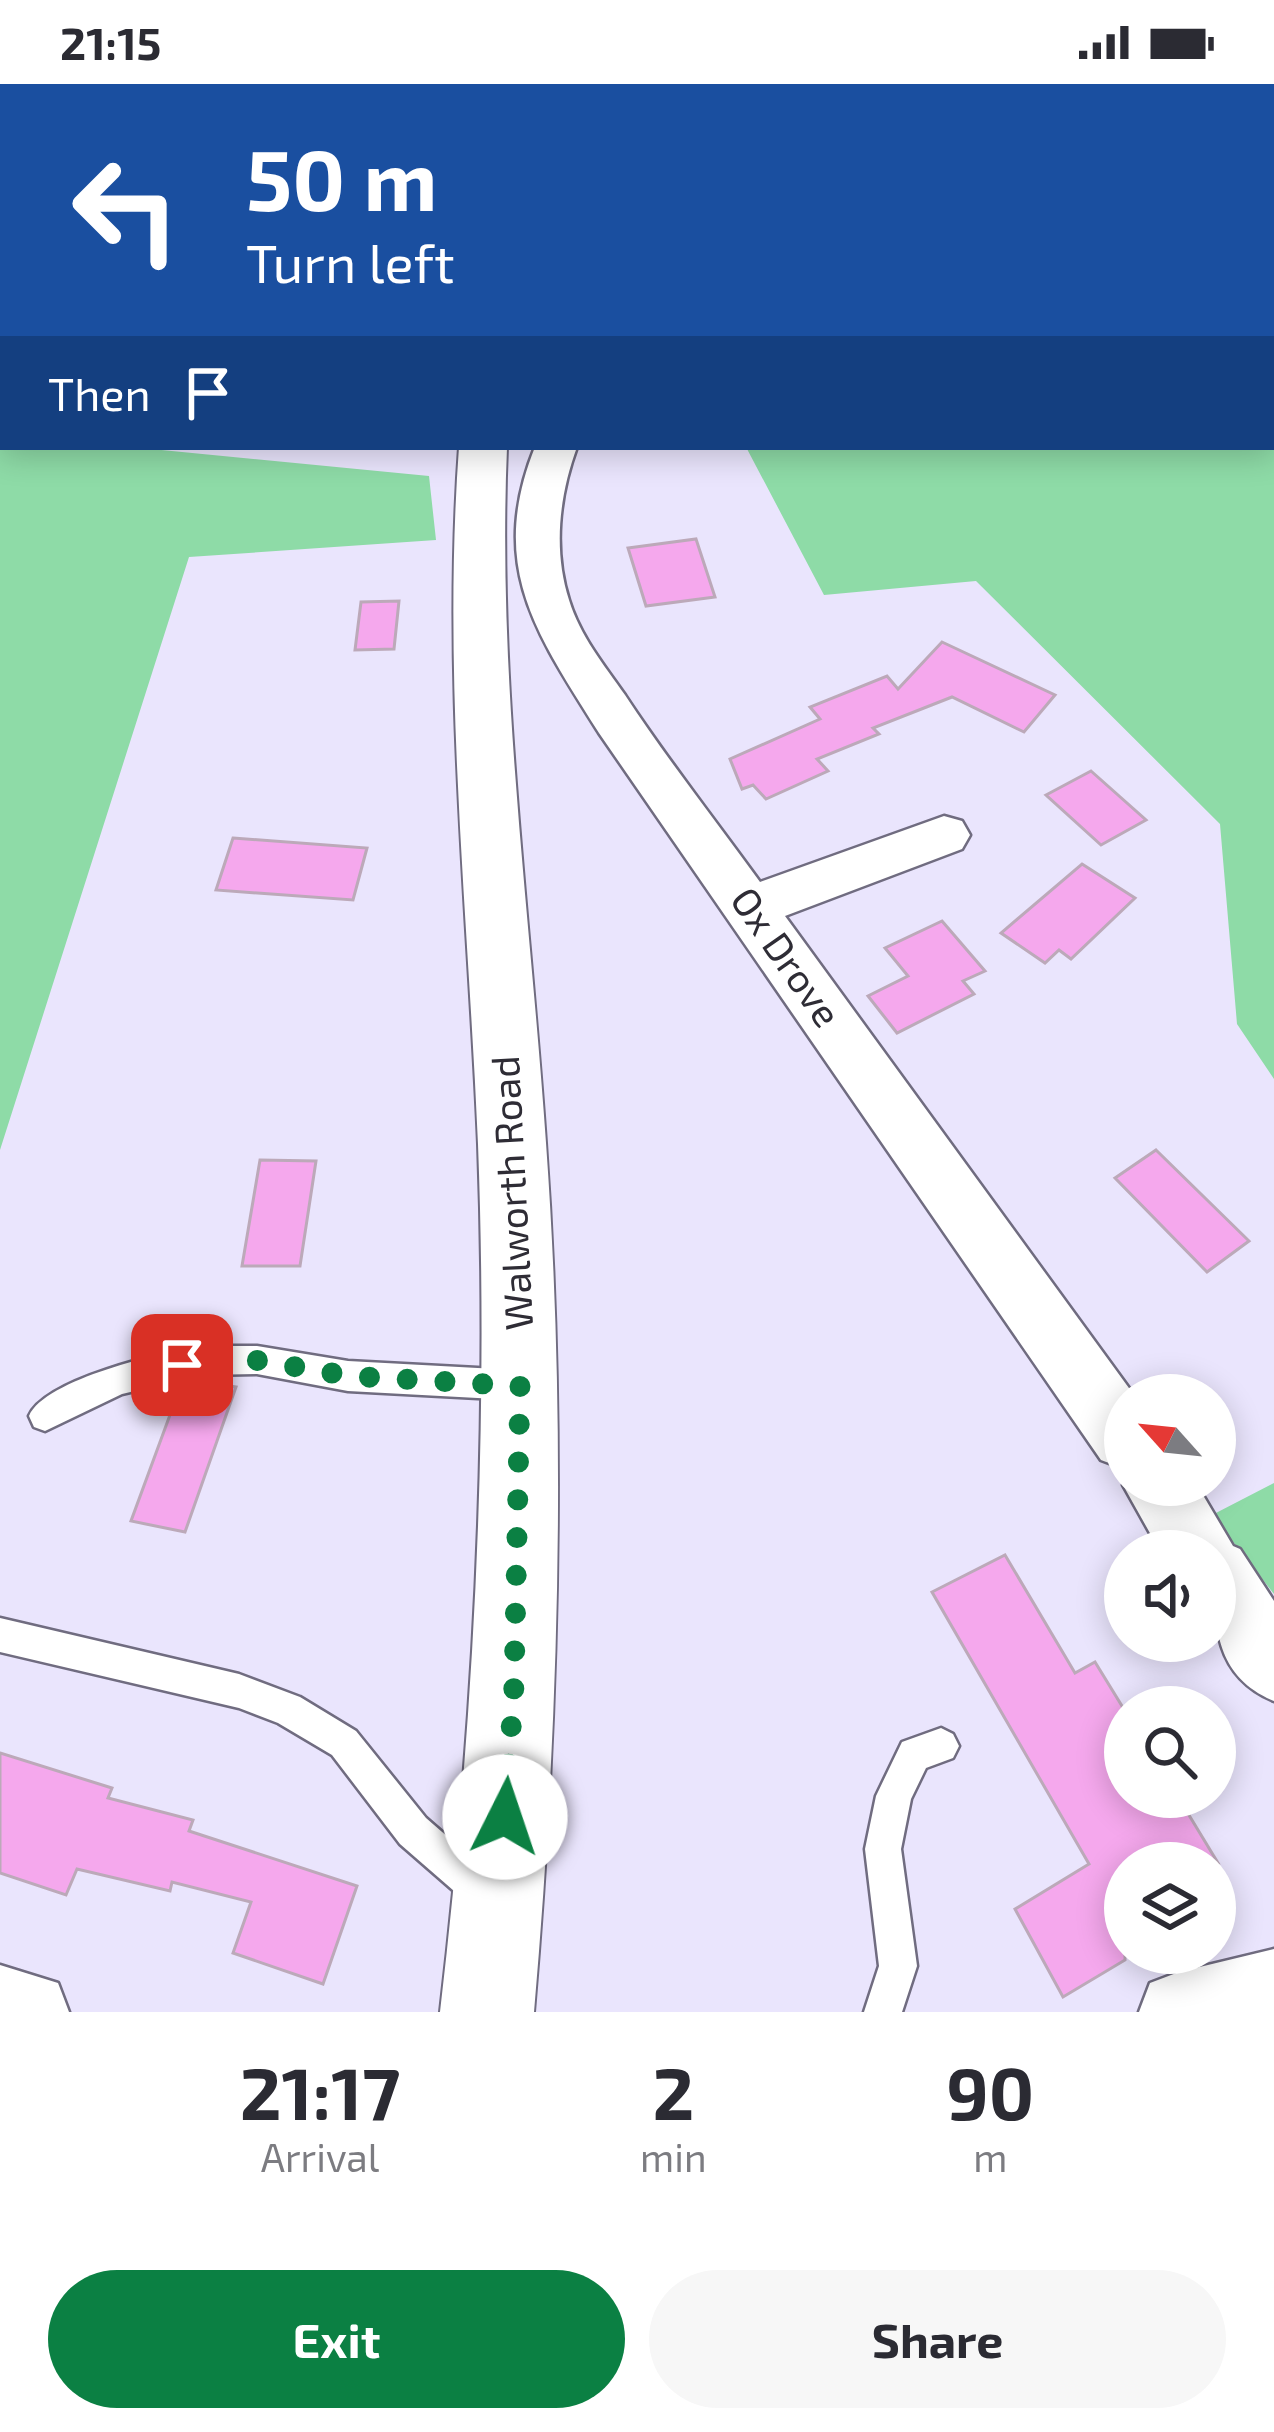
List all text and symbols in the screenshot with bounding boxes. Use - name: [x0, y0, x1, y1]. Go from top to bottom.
- text: 21:15: [60, 15, 161, 69]
- text: 50 m: [246, 127, 438, 228]
- icon: left: [48, 132, 204, 288]
- text: Turn left: [246, 229, 455, 294]
- icon: arrive: [175, 360, 241, 426]
- text: Then: [48, 366, 151, 420]
- street label: Ox Drove: [722, 877, 852, 1035]
- street label: Walworth Road: [480, 1055, 541, 1332]
- pin: [131, 1314, 233, 1416]
- icon: arrive: [149, 1332, 215, 1398]
- north arrow: [1104, 1374, 1236, 1506]
- map controls: [1104, 1374, 1236, 1974]
- button: sound: [1104, 1530, 1236, 1662]
- button: search: [1104, 1686, 1236, 1818]
- position arrow: [442, 1754, 568, 1880]
- button: layers: [1104, 1842, 1236, 1974]
- text: 21:17: [240, 2048, 400, 2134]
- text: 2: [652, 2048, 694, 2134]
- text: 90: [946, 2048, 1034, 2134]
- text: Arrival: [261, 2133, 379, 2180]
- text: min: [640, 2133, 707, 2180]
- text: m: [973, 2133, 1007, 2180]
- button: Exit: [48, 2270, 625, 2408]
- button: Share: [649, 2270, 1226, 2408]

